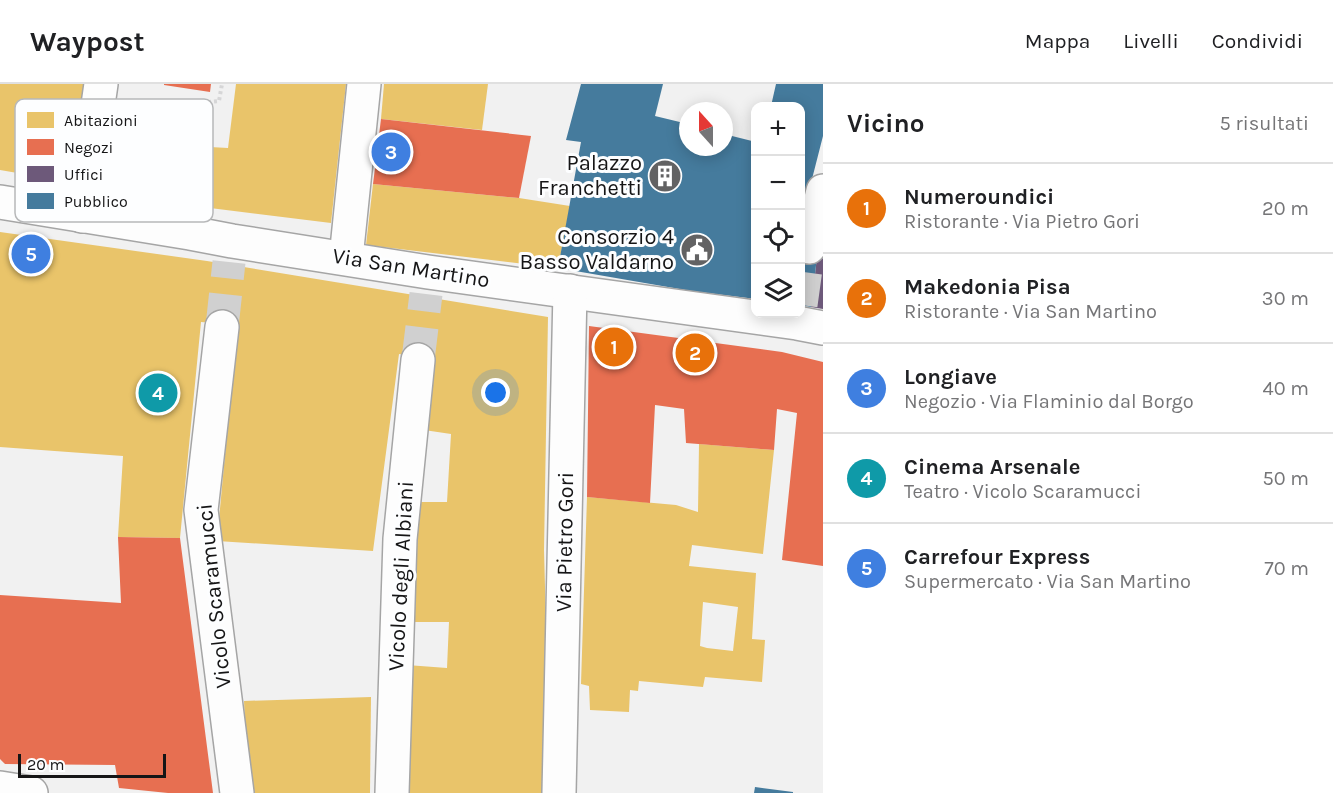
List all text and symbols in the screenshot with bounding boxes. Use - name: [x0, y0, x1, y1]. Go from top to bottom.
- text: Waypost: [30, 25, 145, 58]
- text: Mappa: [1025, 29, 1090, 53]
- text: Livelli: [1123, 29, 1179, 53]
- text: Condividi: [1212, 29, 1303, 53]
- legend: [15, 99, 213, 222]
- north arrow: [679, 102, 733, 156]
- map controls: [751, 102, 805, 318]
- button: +: [751, 102, 805, 156]
- text: Vicino: [847, 108, 924, 139]
- text: Abitazioni: [64, 111, 138, 130]
- text: 5 risultati: [1220, 112, 1309, 135]
- pin: 3: [372, 130, 410, 174]
- text: Negozi: [64, 138, 113, 157]
- place label: Palazzo Franchetti: [538, 150, 642, 201]
- button: −: [751, 156, 805, 210]
- building icon: Palazzo Franchetti: [647, 158, 683, 194]
- text: Uffici: [64, 165, 103, 184]
- text: Numeroundici: [904, 184, 1054, 210]
- text: Pubblico: [64, 192, 128, 211]
- text: 1: [863, 197, 870, 220]
- text: 20 m: [1262, 197, 1309, 220]
- button: locate: [751, 210, 805, 264]
- text: Ristorante · Via Pietro Gori: [904, 210, 1140, 233]
- place label: Consorzio 4 Basso Valdarno: [520, 224, 674, 275]
- pin: 5: [12, 232, 51, 276]
- public building icon: Consorzio 4 Basso Valdarno: [679, 232, 715, 268]
- street label: Via San Martino: [330, 243, 492, 293]
- button: layers: [751, 264, 805, 318]
- text: Makedonia Pisa: [904, 274, 1071, 300]
- text: 2: [860, 287, 873, 310]
- text: 30 m: [1262, 287, 1309, 310]
- text: Ristorante · Via San Martino: [904, 300, 1157, 323]
- pin: 1: [594, 324, 634, 370]
- pin: 2: [676, 330, 714, 376]
- text: Longiave: [904, 364, 997, 390]
- pin: 4: [138, 370, 178, 416]
- text: 3: [860, 377, 873, 400]
- text: 40 m: [1263, 377, 1309, 400]
- your location: [481, 378, 510, 407]
- text: Negozio · Via Flaminio dal Borgo: [904, 390, 1194, 413]
- text: Cinema Arsenale: [904, 454, 1080, 480]
- text: 4: [861, 467, 872, 490]
- text: 50 m: [1262, 467, 1309, 490]
- street label: Via Pietro Gori: [551, 472, 579, 612]
- street label: Vicolo degli Albiani: [383, 480, 419, 672]
- text: Teatro · Vicolo Scaramucci: [904, 480, 1141, 503]
- street label: Vicolo Scaramucci: [191, 502, 237, 690]
- text: Carrefour Express: [904, 544, 1090, 570]
- text: 5: [861, 557, 872, 580]
- text: 70 m: [1264, 557, 1309, 580]
- text: Supermercato · Via San Martino: [904, 570, 1191, 593]
- scale bar: [18, 751, 166, 778]
- text: 20 m: [27, 755, 65, 774]

